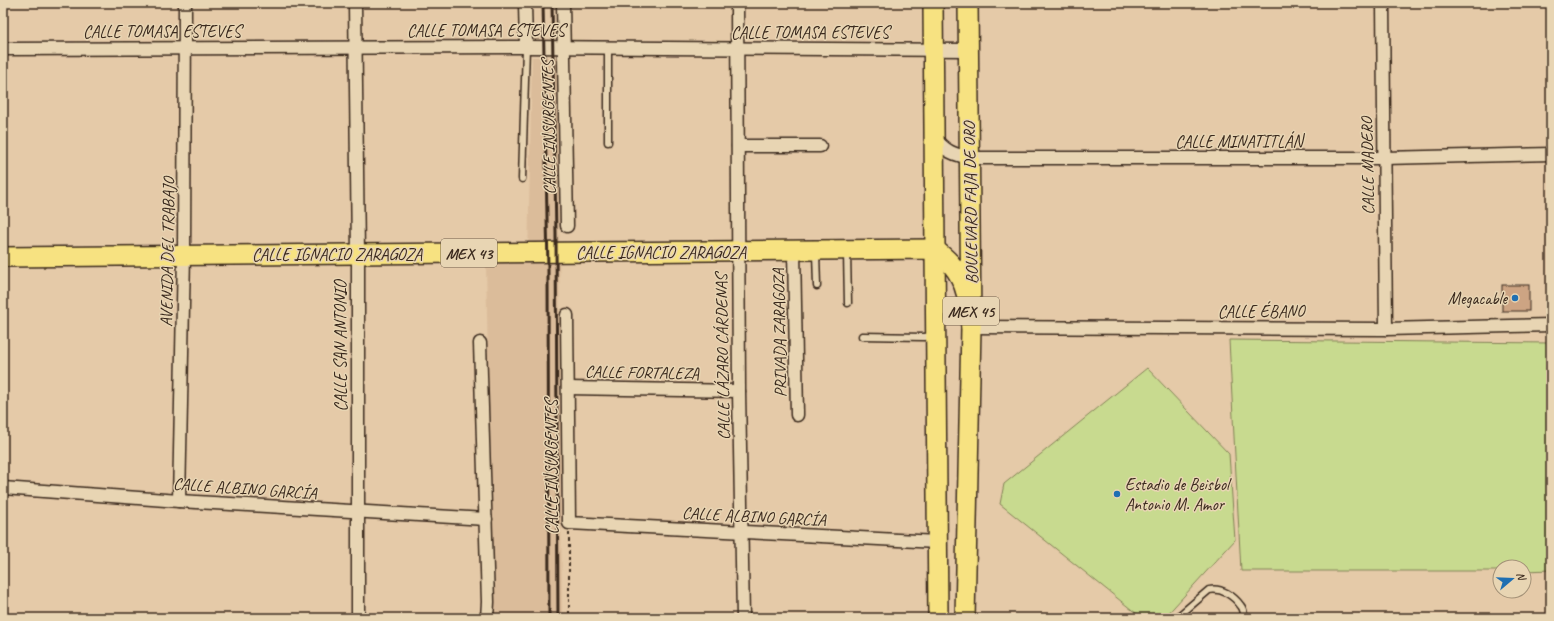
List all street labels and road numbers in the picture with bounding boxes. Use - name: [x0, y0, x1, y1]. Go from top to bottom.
- street label: CALLE TOMASA ESTEVES: [407, 20, 569, 41]
- street label: CALLE TOMASA ESTEVES: [83, 21, 245, 42]
- street label: CALLE TOMASA ESTEVES: [731, 22, 893, 43]
- street label: CALLE INSURGENTES: [537, 56, 560, 195]
- street label: CALLE MADERO: [1356, 115, 1379, 215]
- street label: BOULEVARD FAJA DE ORO: [959, 120, 982, 284]
- street label: CALLE MINATITLÁN: [1175, 130, 1306, 152]
- street label: AVENIDA DEL TRABAJO: [156, 175, 179, 327]
- road number: MEX 43: [441, 239, 497, 267]
- street label: CALLE IGNACIO ZARAGOZA: [576, 242, 748, 263]
- street label: CALLE IGNACIO ZARAGOZA: [252, 244, 424, 265]
- street label: PRIVADA ZARAGOZA: [768, 267, 791, 397]
- street label: CALLE LÁZARO CÁRDENAS: [709, 270, 734, 440]
- street label: CALLE SAN ANTONIO: [330, 278, 351, 412]
- road number: MEX 45: [943, 297, 999, 325]
- street label: CALLE ÉBANO: [1218, 300, 1306, 322]
- street label: CALLE FORTALEZA: [585, 361, 700, 384]
- street label: CALLE INSURGENTES: [541, 396, 562, 535]
- street label: CALLE ALBINO GARCÍA: [172, 472, 319, 504]
- street label: CALLE ALBINO GARCÍA: [682, 501, 828, 531]

